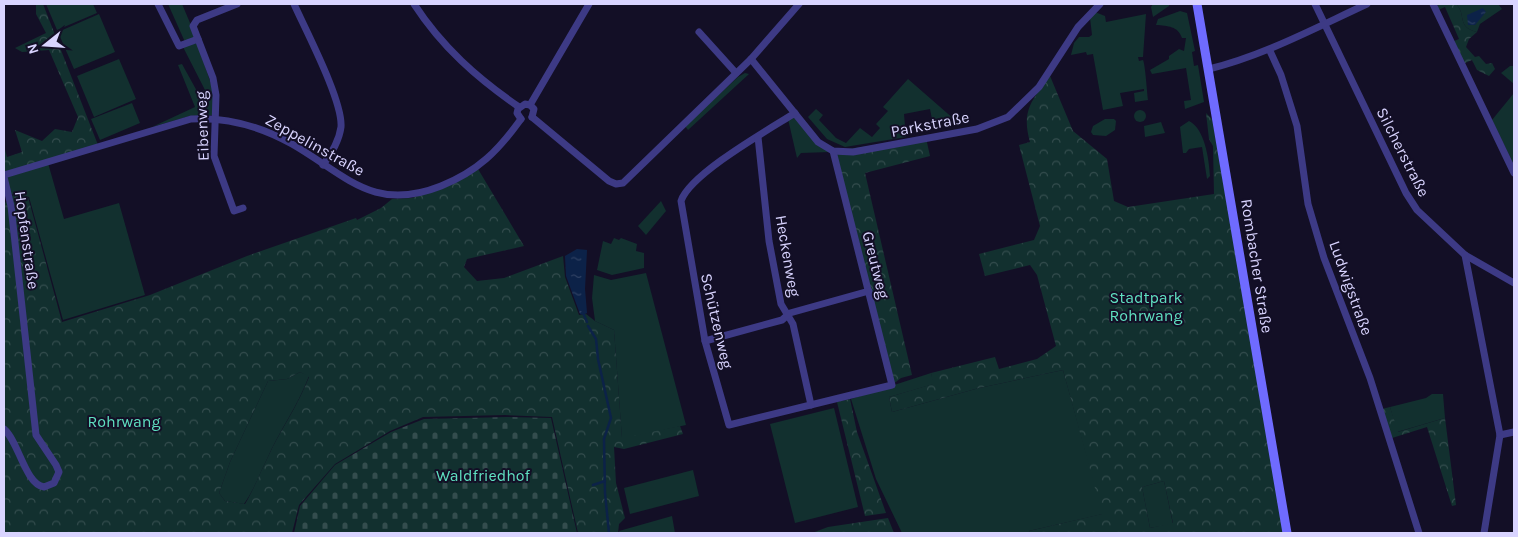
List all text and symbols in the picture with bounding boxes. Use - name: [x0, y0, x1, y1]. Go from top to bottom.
- north arrow: [20, 20, 70, 70]
- text: N: [23, 41, 43, 56]
- street label: Eibenweg: [191, 91, 213, 161]
- street label: Silcherstraße: [1372, 104, 1434, 200]
- street label: Parkstraße: [889, 107, 971, 141]
- street label: Zeppelinstraße: [262, 110, 368, 180]
- street label: Hopfenstraße: [11, 190, 43, 290]
- street label: Rombacher Straße: [1237, 197, 1277, 335]
- street label: Heckenweg: [771, 214, 805, 298]
- street label: Greutweg: [858, 229, 894, 301]
- street label: Ludwigstraße: [1325, 238, 1377, 338]
- street label: Schützenweg: [697, 271, 737, 371]
- park label: Stadtpark Rohrwang: [1109, 288, 1183, 325]
- park label: Rohrwang: [87, 412, 161, 431]
- park label: Waldfriedhof: [436, 466, 531, 485]

